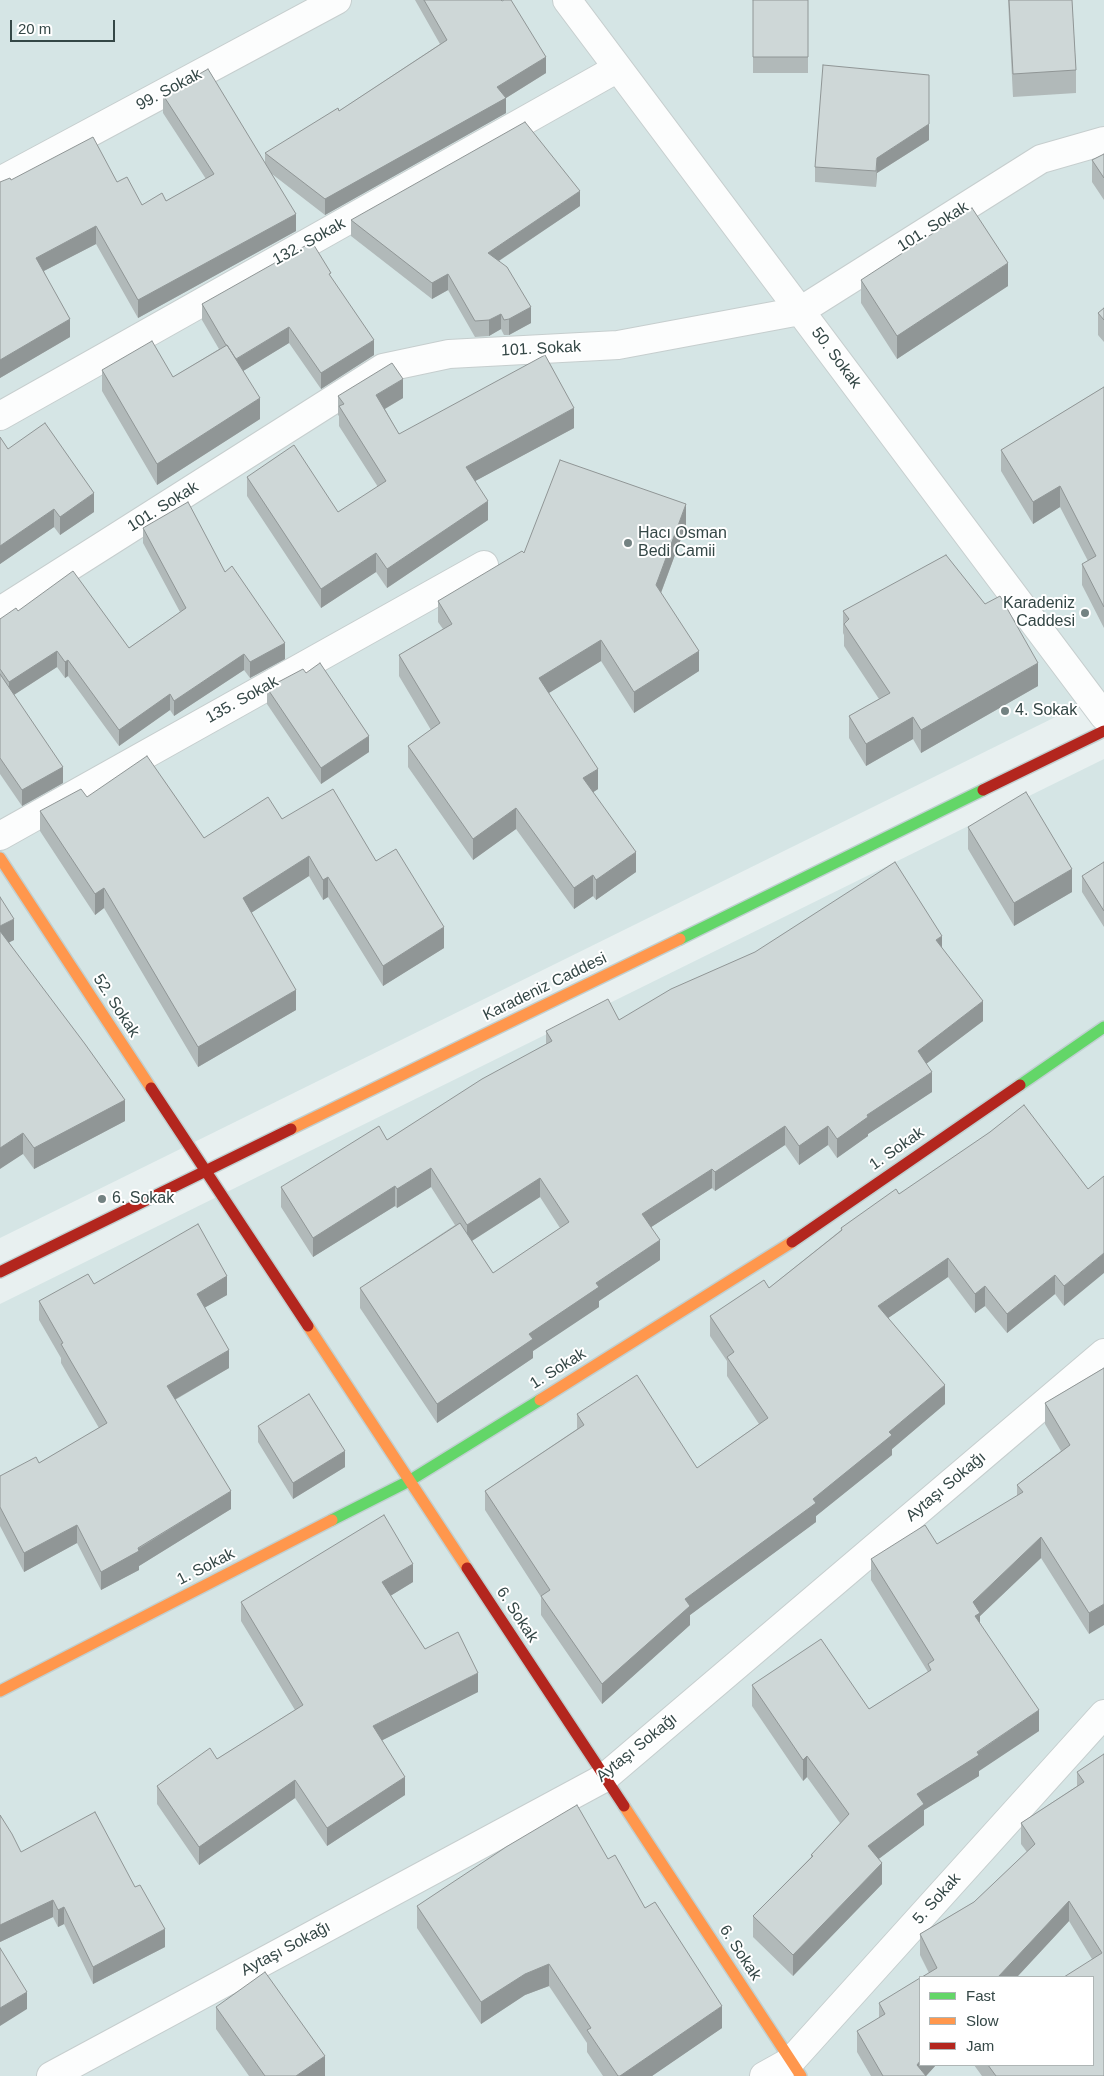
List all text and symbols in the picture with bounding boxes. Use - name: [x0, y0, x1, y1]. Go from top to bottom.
- scale bar: [12, 10, 118, 42]
- text: 20 m: [18, 20, 51, 37]
- street label: 99. Sokak: [133, 65, 205, 115]
- street label: 101. Sokak: [894, 198, 972, 256]
- street label: 132. Sokak: [269, 214, 349, 270]
- street label: 50. Sokak: [807, 324, 865, 392]
- street label: 101. Sokak: [501, 337, 581, 361]
- street label: 101. Sokak: [124, 478, 202, 536]
- place label: Hacı Osman Bedi Camii: [638, 524, 727, 562]
- marker: Hacı Osman Bedi Camii: [622, 537, 634, 549]
- place label: Karadeniz Caddesi: [1003, 594, 1075, 632]
- marker: Karadeniz Caddesi: [1079, 607, 1091, 619]
- street label: 135. Sokak: [202, 672, 282, 728]
- place label: 4. Sokak: [1015, 701, 1077, 721]
- marker: 4. Sokak: [999, 705, 1011, 717]
- street label: Karadeniz Caddesi: [480, 949, 610, 1025]
- street label: 52. Sokak: [89, 971, 143, 1041]
- street label: 1. Sokak: [866, 1123, 928, 1175]
- place label: 6. Sokak: [112, 1189, 174, 1209]
- marker: 6. Sokak: [96, 1193, 108, 1205]
- street label: 1. Sokak: [527, 1344, 589, 1394]
- street label: Aytaşı Sokağı: [902, 1448, 990, 1526]
- street label: 1. Sokak: [174, 1544, 238, 1590]
- street label: 6. Sokak: [492, 1584, 542, 1646]
- street label: Aytaşı Sokağı: [593, 1710, 681, 1786]
- street label: 5. Sokak: [909, 1869, 965, 1929]
- street label: Aytaşı Sokağı: [238, 1917, 334, 1981]
- street label: 6. Sokak: [715, 1922, 765, 1984]
- legend: [919, 1976, 1094, 2066]
- text: Fast: [966, 1987, 995, 2004]
- text: Slow: [966, 2012, 999, 2029]
- text: Jam: [966, 2037, 994, 2054]

